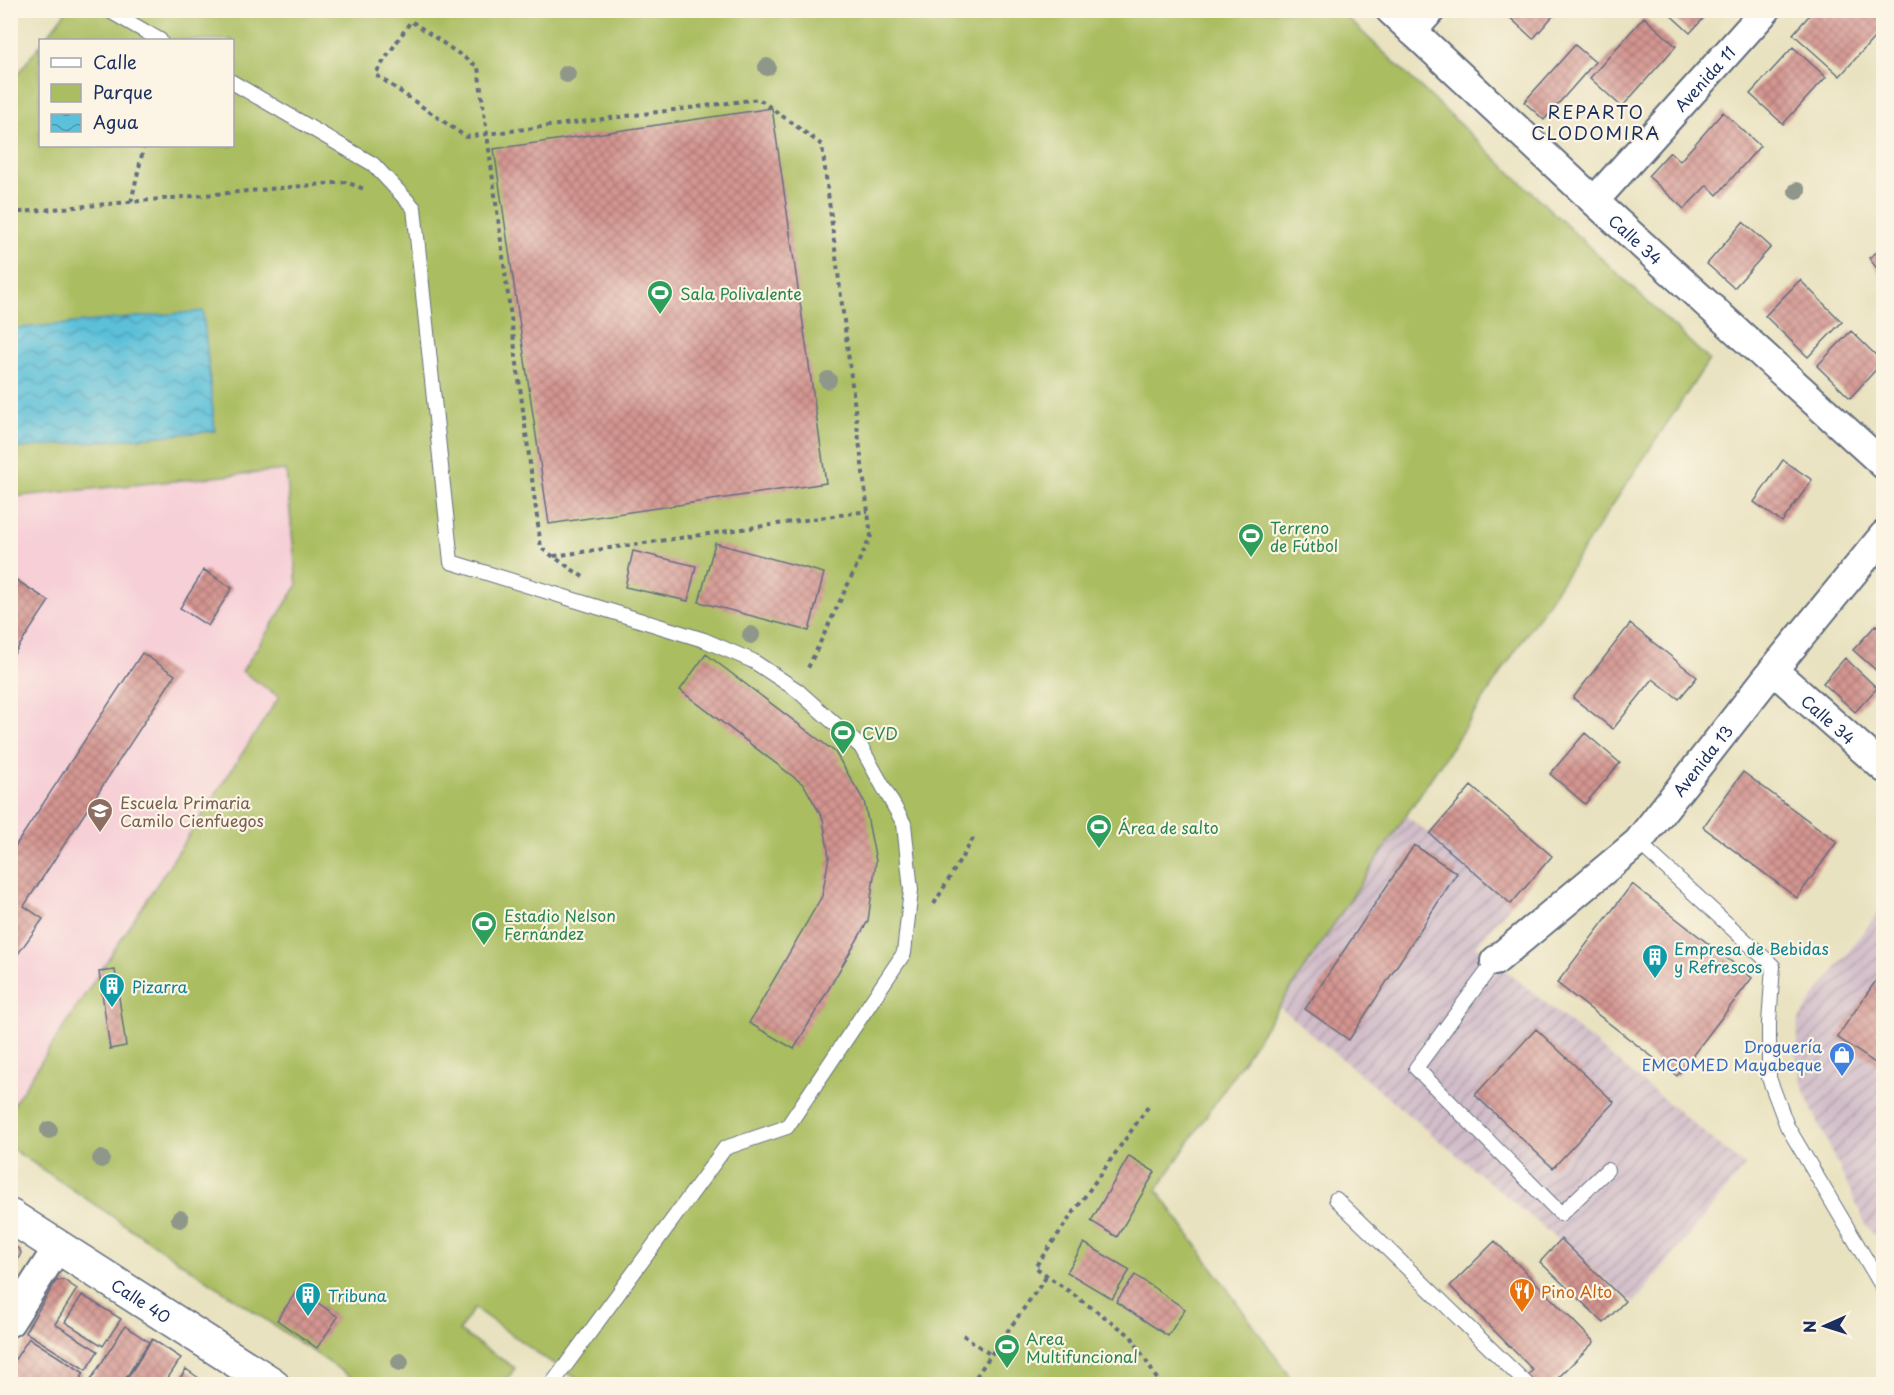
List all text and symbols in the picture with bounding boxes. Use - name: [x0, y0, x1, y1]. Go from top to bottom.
- legend: [39, 39, 234, 147]
- street label: Avenida 11: [1669, 40, 1740, 116]
- text: Calle: [93, 48, 137, 75]
- text: Parque: [93, 78, 153, 105]
- district label: REPARTO CLODOMIRA: [1531, 98, 1661, 146]
- text: Agua: [93, 108, 139, 135]
- street label: Calle 34: [1604, 208, 1668, 270]
- sports icon: Sala Polivalente: [645, 278, 675, 316]
- place label: Sala Polivalente: [680, 281, 802, 305]
- place label: Terreno de Fútbol: [1270, 515, 1338, 557]
- sports icon: Terreno de Fútbol: [1236, 521, 1266, 559]
- street label: Calle 34: [1796, 688, 1861, 750]
- sports icon: CVD: [828, 718, 858, 756]
- street label: Avenida 13: [1666, 719, 1738, 801]
- place label: CVD: [862, 721, 898, 745]
- place label: Escuela Primaria Camilo Cienfuegos: [120, 790, 264, 832]
- school or university icon: Escuela Primaria Camilo Cienfuegos: [85, 796, 115, 834]
- sports icon: Área de salto: [1084, 812, 1114, 850]
- place label: Área de salto: [1118, 815, 1219, 839]
- place label: Estadio Nelson Fernández: [504, 903, 616, 945]
- sports icon: Estadio Nelson Fernández: [469, 909, 499, 947]
- place label: Empresa de Bebidas y Refrescos: [1674, 936, 1829, 978]
- building icon: Empresa de Bebidas y Refrescos: [1640, 942, 1670, 980]
- building icon: Pizarra: [97, 971, 127, 1009]
- place label: Pizarra: [132, 974, 188, 998]
- place label: Droguería EMCOMED Mayabeque: [1642, 1034, 1822, 1076]
- shop icon: Droguería EMCOMED Mayabeque: [1827, 1040, 1857, 1078]
- street label: Calle 40: [107, 1272, 176, 1328]
- restaurant icon: Pino Alto: [1507, 1276, 1537, 1314]
- place label: Pino Alto: [1541, 1279, 1612, 1303]
- building icon: Tribuna: [293, 1280, 323, 1318]
- place label: Tribuna: [328, 1283, 387, 1307]
- north arrow: [1795, 1296, 1855, 1356]
- text: N: [1797, 1320, 1821, 1334]
- place label: Area Multifuncional: [1026, 1326, 1138, 1368]
- sports icon: Area Multifuncional: [992, 1332, 1022, 1370]

